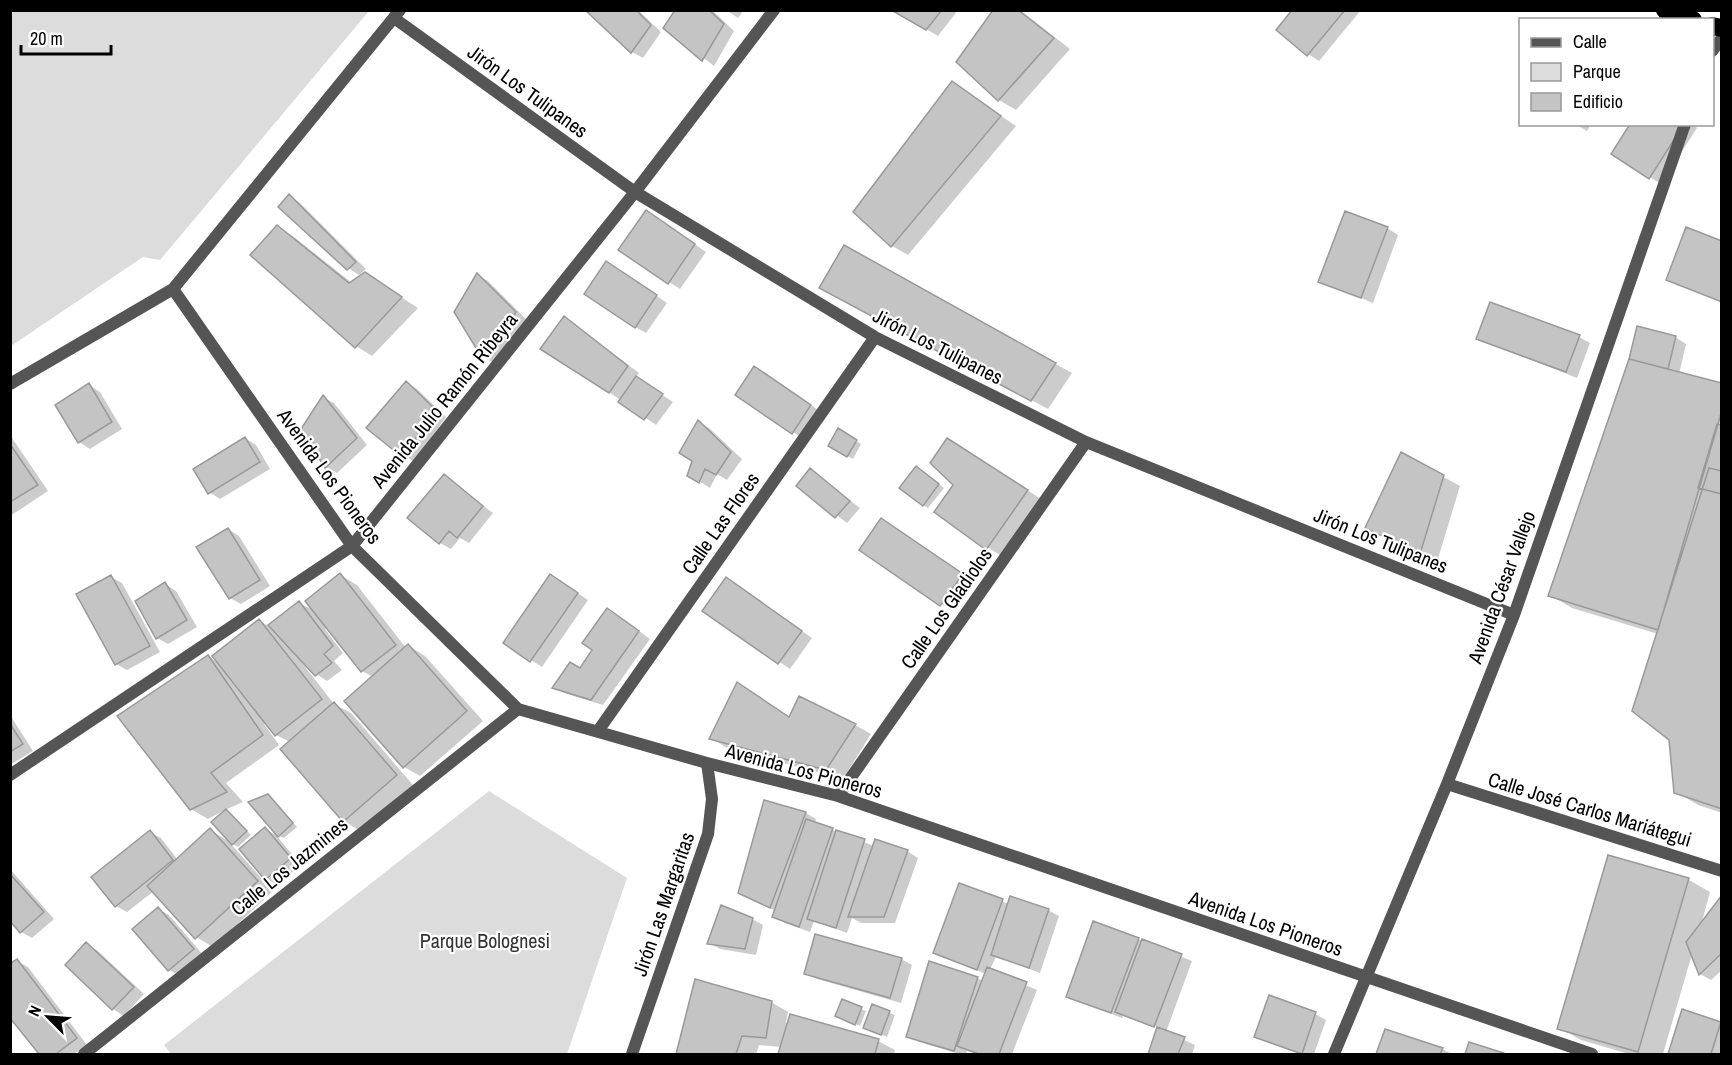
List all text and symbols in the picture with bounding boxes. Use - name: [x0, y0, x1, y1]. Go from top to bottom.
- scale bar: [21, 18, 111, 56]
- legend: [1519, 18, 1714, 126]
- text: 20 m: [30, 26, 63, 51]
- text: Calle: [1573, 29, 1607, 54]
- street label: Jirón Los Tulipanes: [462, 38, 594, 144]
- text: Parque: [1573, 59, 1621, 84]
- text: Edificio: [1573, 89, 1623, 114]
- street label: Jirón Los Tulipanes: [868, 302, 1008, 390]
- street label: Avenida Julio Ramón Ribeyra: [364, 307, 523, 494]
- street label: Avenida Los Pioneros: [271, 402, 388, 549]
- street label: Calle Las Flores: [675, 467, 765, 579]
- street label: Jirón Los Tulipanes: [1310, 501, 1452, 579]
- street label: Avenida César Vallejo: [1460, 507, 1541, 668]
- street label: Calle Los Gladiolos: [894, 542, 998, 674]
- street label: Avenida Los Pioneros: [722, 736, 885, 804]
- street label: Calle José Carlos Mariátegui: [1485, 765, 1695, 853]
- street label: Calle Los Jazmines: [225, 810, 353, 922]
- street label: Jirón Las Margaritas: [626, 828, 700, 980]
- street label: Avenida Los Pioneros: [1184, 884, 1347, 962]
- park label: Parque Bolognesi: [420, 927, 550, 954]
- north arrow: [18, 987, 78, 1047]
- text: N: [22, 1002, 46, 1020]

